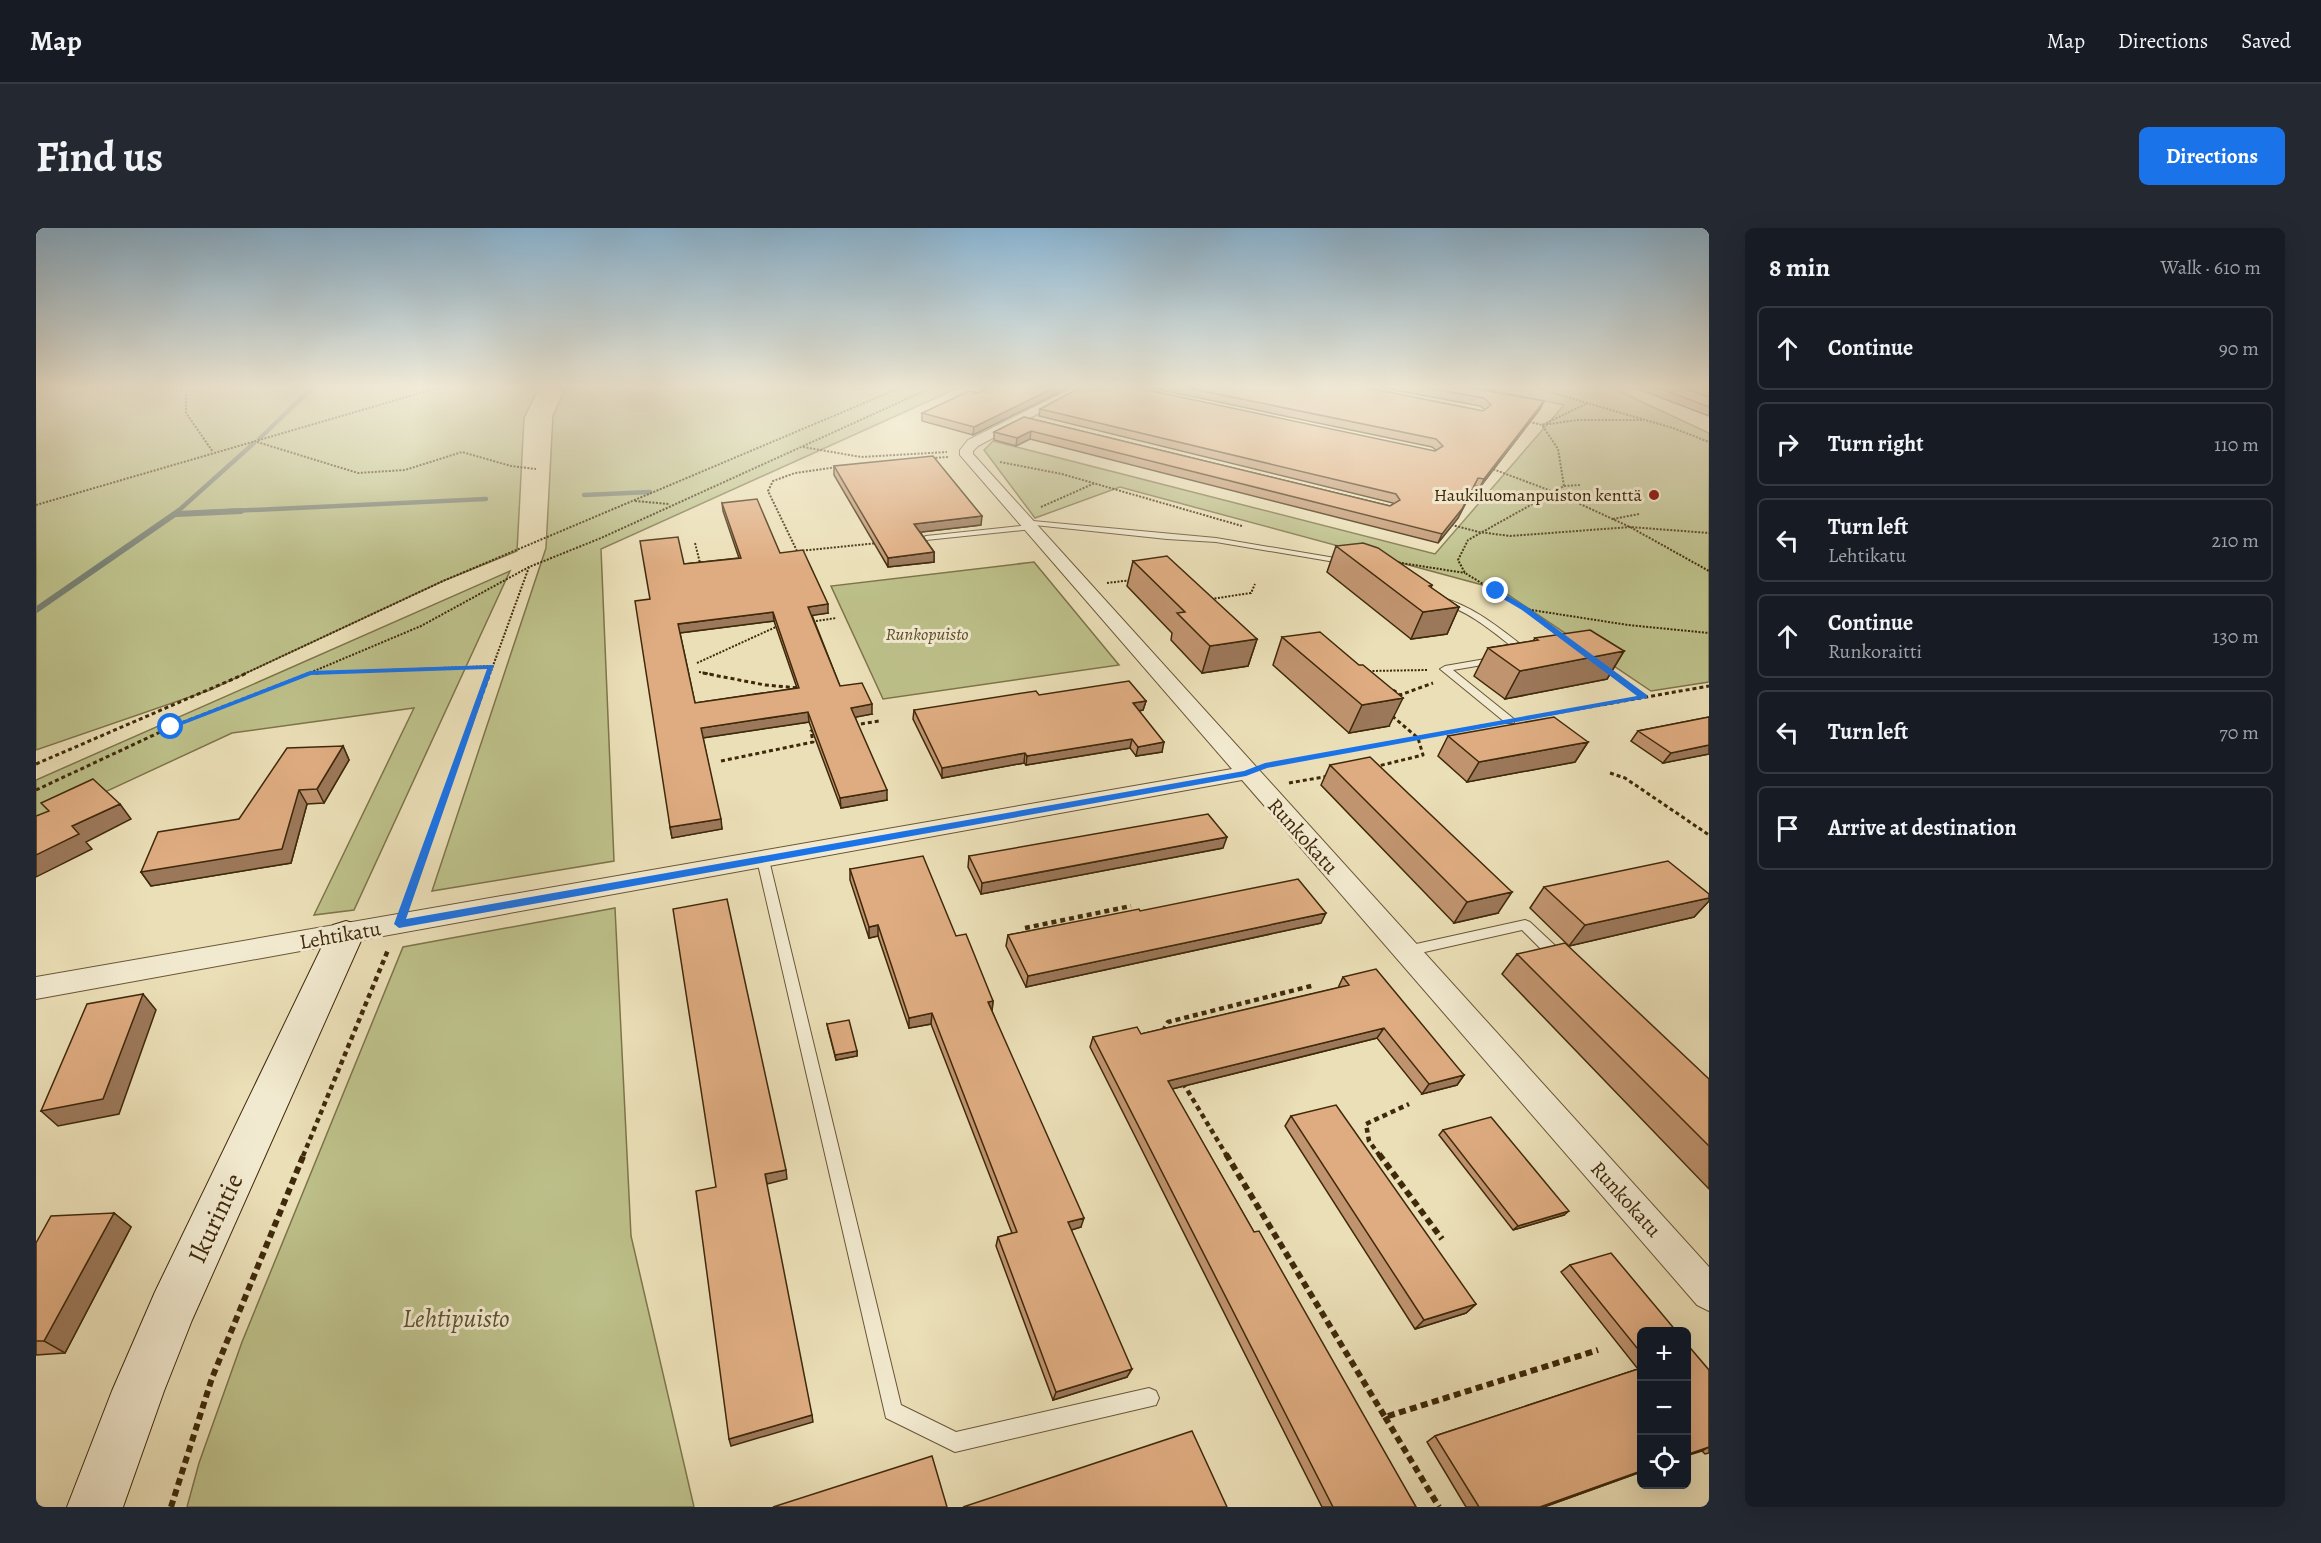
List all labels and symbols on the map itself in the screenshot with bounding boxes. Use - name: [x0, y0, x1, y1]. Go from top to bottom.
- place label: Haukiluomanpuiston kenttä: [1434, 483, 1643, 507]
- marker: Haukiluomanpuiston kenttä: [1647, 488, 1661, 502]
- route end: [1482, 577, 1508, 603]
- park label: Runkopuisto: [886, 622, 968, 646]
- route start: [157, 713, 183, 739]
- street label: Runkokatu: [1261, 792, 1345, 881]
- street label: Lehtikatu: [297, 914, 384, 956]
- street label: Runkokatu: [1584, 1155, 1668, 1244]
- street label: Ikurintie: [179, 1168, 251, 1269]
- park label: Lehtipuisto: [402, 1301, 510, 1336]

